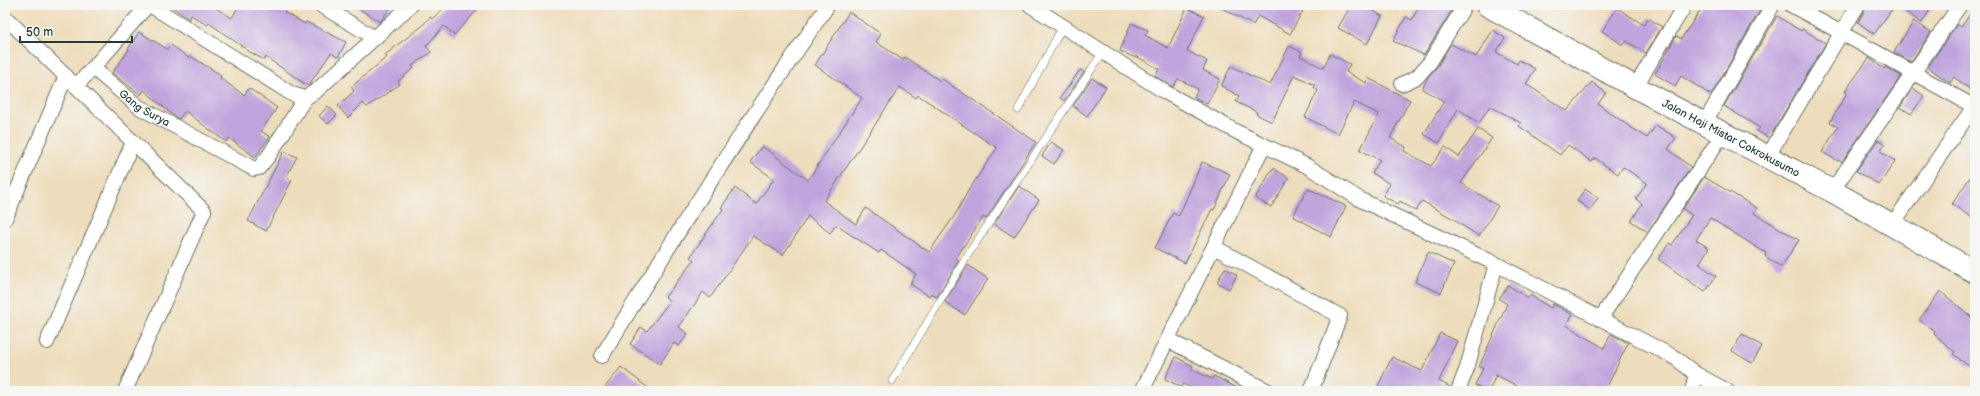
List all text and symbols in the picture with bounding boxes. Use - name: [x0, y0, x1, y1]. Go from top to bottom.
- scale bar: [20, 18, 132, 44]
- text: 50 m: [26, 25, 53, 40]
- street label: Gang Surya: [116, 87, 172, 129]
- street label: Jalan Haji Mistar Cokrokusumo: [1660, 97, 1802, 180]

